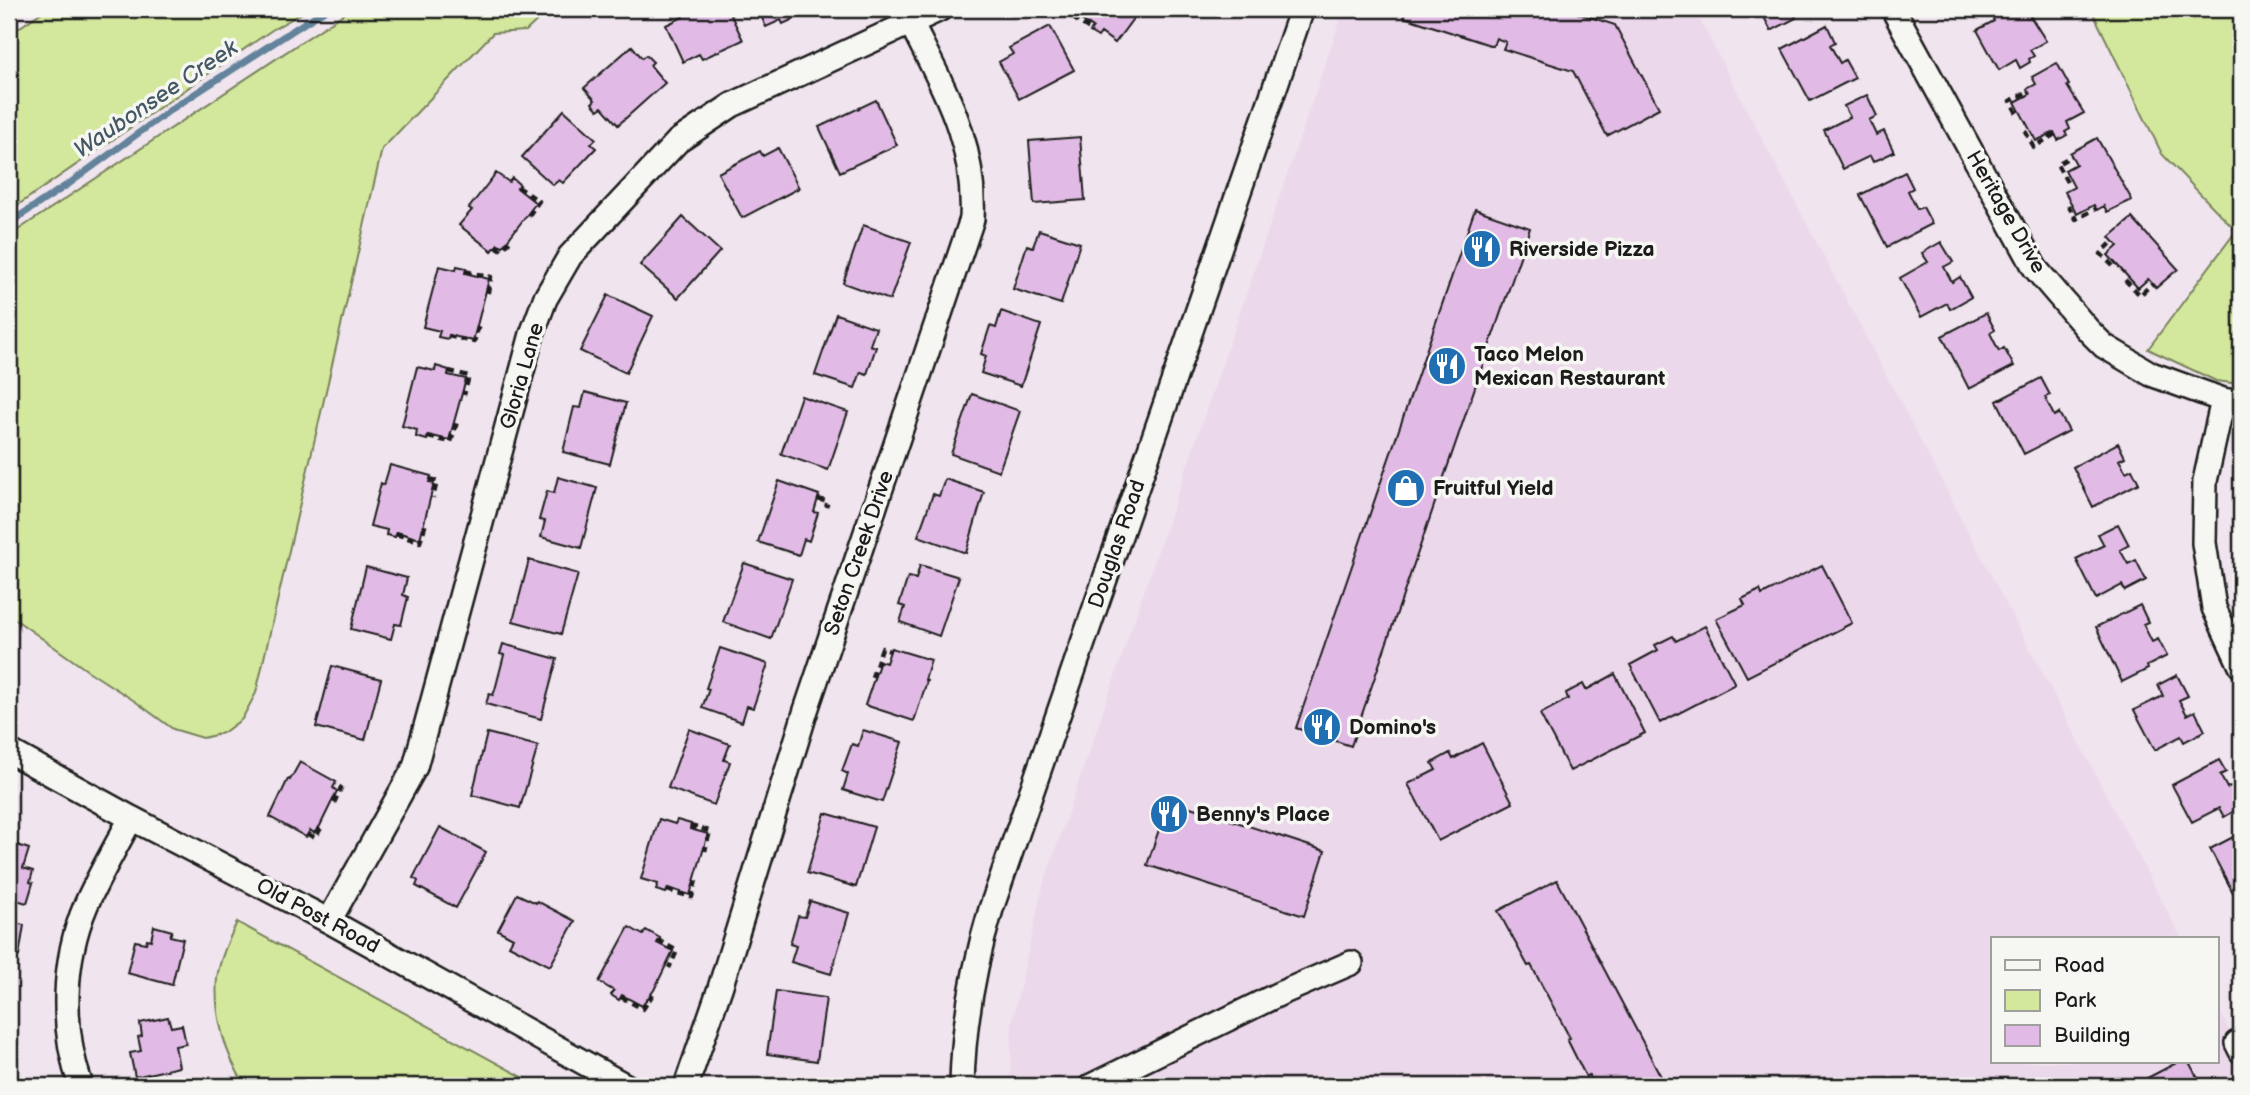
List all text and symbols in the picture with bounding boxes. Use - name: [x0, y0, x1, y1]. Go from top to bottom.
- water label: Waubonsee Creek: [69, 33, 244, 164]
- street label: Heritage Drive: [1961, 146, 2051, 278]
- restaurant icon: Riverside Pizza: [1461, 228, 1503, 270]
- place label: Riverside Pizza: [1509, 237, 1655, 262]
- street label: Gloria Lane: [495, 320, 549, 432]
- place label: Taco Melon Mexican Restaurant: [1474, 342, 1665, 391]
- restaurant icon: Taco Melon Mexican Restaurant: [1426, 345, 1468, 387]
- street label: Seton Creek Drive: [819, 467, 899, 639]
- shop icon: Fruitful Yield: [1385, 467, 1427, 509]
- place label: Fruitful Yield: [1433, 476, 1554, 501]
- street label: Douglas Road: [1083, 477, 1151, 611]
- restaurant icon: Domino's: [1301, 706, 1343, 748]
- place label: Domino's: [1349, 715, 1436, 740]
- restaurant icon: Benny's Place: [1148, 793, 1190, 835]
- place label: Benny's Place: [1196, 802, 1330, 827]
- street label: Old Post Road: [252, 873, 384, 959]
- legend: [1991, 937, 2218, 1064]
- text: Road: [2054, 953, 2105, 978]
- text: Park: [2054, 988, 2097, 1013]
- text: Building: [2054, 1023, 2130, 1048]

